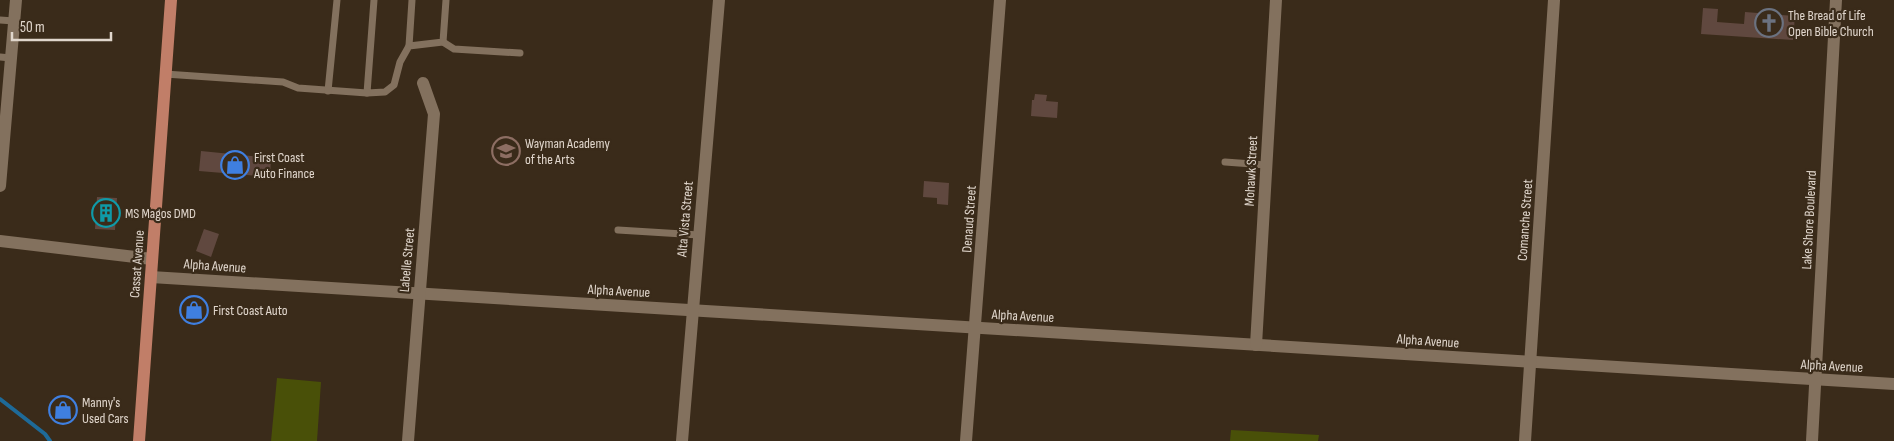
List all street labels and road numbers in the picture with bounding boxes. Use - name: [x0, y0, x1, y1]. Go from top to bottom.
- street label: Mohawk Street: [1241, 135, 1261, 207]
- street label: Lake Shore Boulevard: [1798, 170, 1820, 270]
- street label: Comanche Street: [1514, 179, 1536, 261]
- street label: Alta Vista Street: [673, 180, 697, 259]
- street label: Denaud Street: [958, 185, 980, 253]
- street label: Labelle Street: [396, 227, 418, 293]
- street label: Cassat Avenue: [126, 230, 148, 298]
- street label: Alpha Avenue: [182, 255, 247, 277]
- street label: Alpha Avenue: [586, 281, 651, 301]
- street label: Alpha Avenue: [990, 306, 1055, 326]
- street label: Alpha Avenue: [1395, 330, 1460, 352]
- street label: Alpha Avenue: [1799, 356, 1864, 376]

